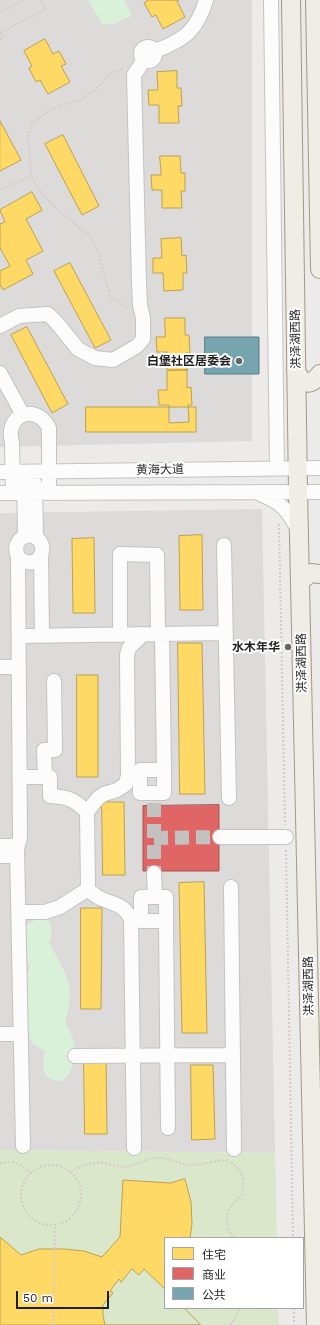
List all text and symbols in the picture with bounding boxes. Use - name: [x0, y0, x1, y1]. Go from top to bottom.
- street label: 洪泽湖西路: [288, 309, 304, 369]
- place label: 白堡社区居委会: [147, 354, 231, 368]
- marker: 白堡社区居委会: [234, 356, 244, 366]
- street label: 黄海大道: [136, 462, 184, 478]
- street label: 洪泽湖西路: [294, 633, 310, 693]
- place label: 水木年华: [232, 640, 280, 654]
- marker: 水木年华: [283, 642, 293, 652]
- street label: 洪泽湖西路: [301, 956, 317, 1016]
- legend: [164, 1237, 304, 1309]
- text: 住宅: [202, 1248, 226, 1262]
- text: 商业: [202, 1268, 226, 1282]
- scale bar: [18, 1283, 111, 1309]
- text: 公共: [202, 1288, 226, 1302]
- text: 50 m: [23, 1291, 53, 1305]

